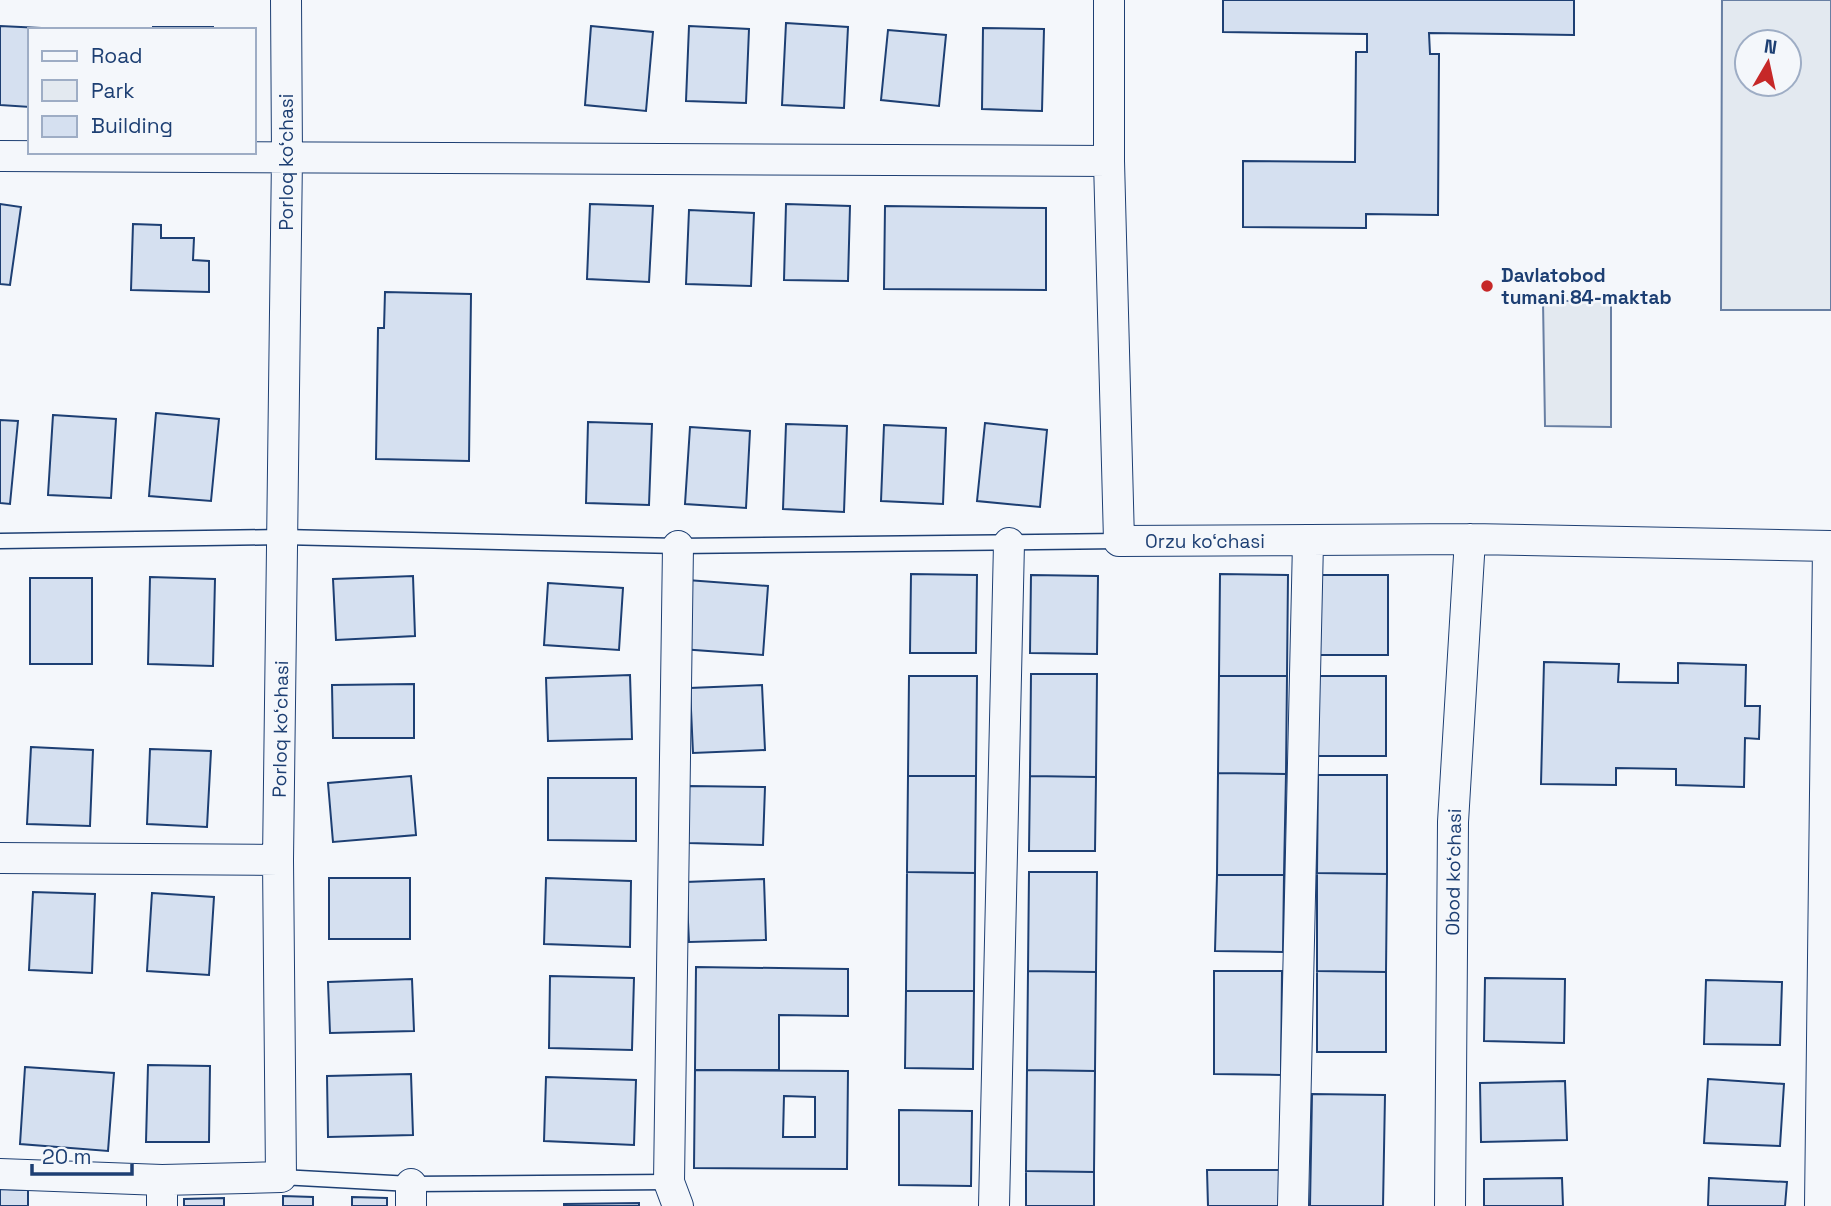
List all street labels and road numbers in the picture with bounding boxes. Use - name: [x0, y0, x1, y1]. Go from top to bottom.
- street label: Porloq koʻchasi: [274, 93, 299, 231]
- street label: Orzu koʻchasi: [1145, 529, 1265, 554]
- street label: Porloq koʻchasi: [267, 660, 294, 798]
- street label: Obod koʻchasi: [1440, 808, 1467, 936]

